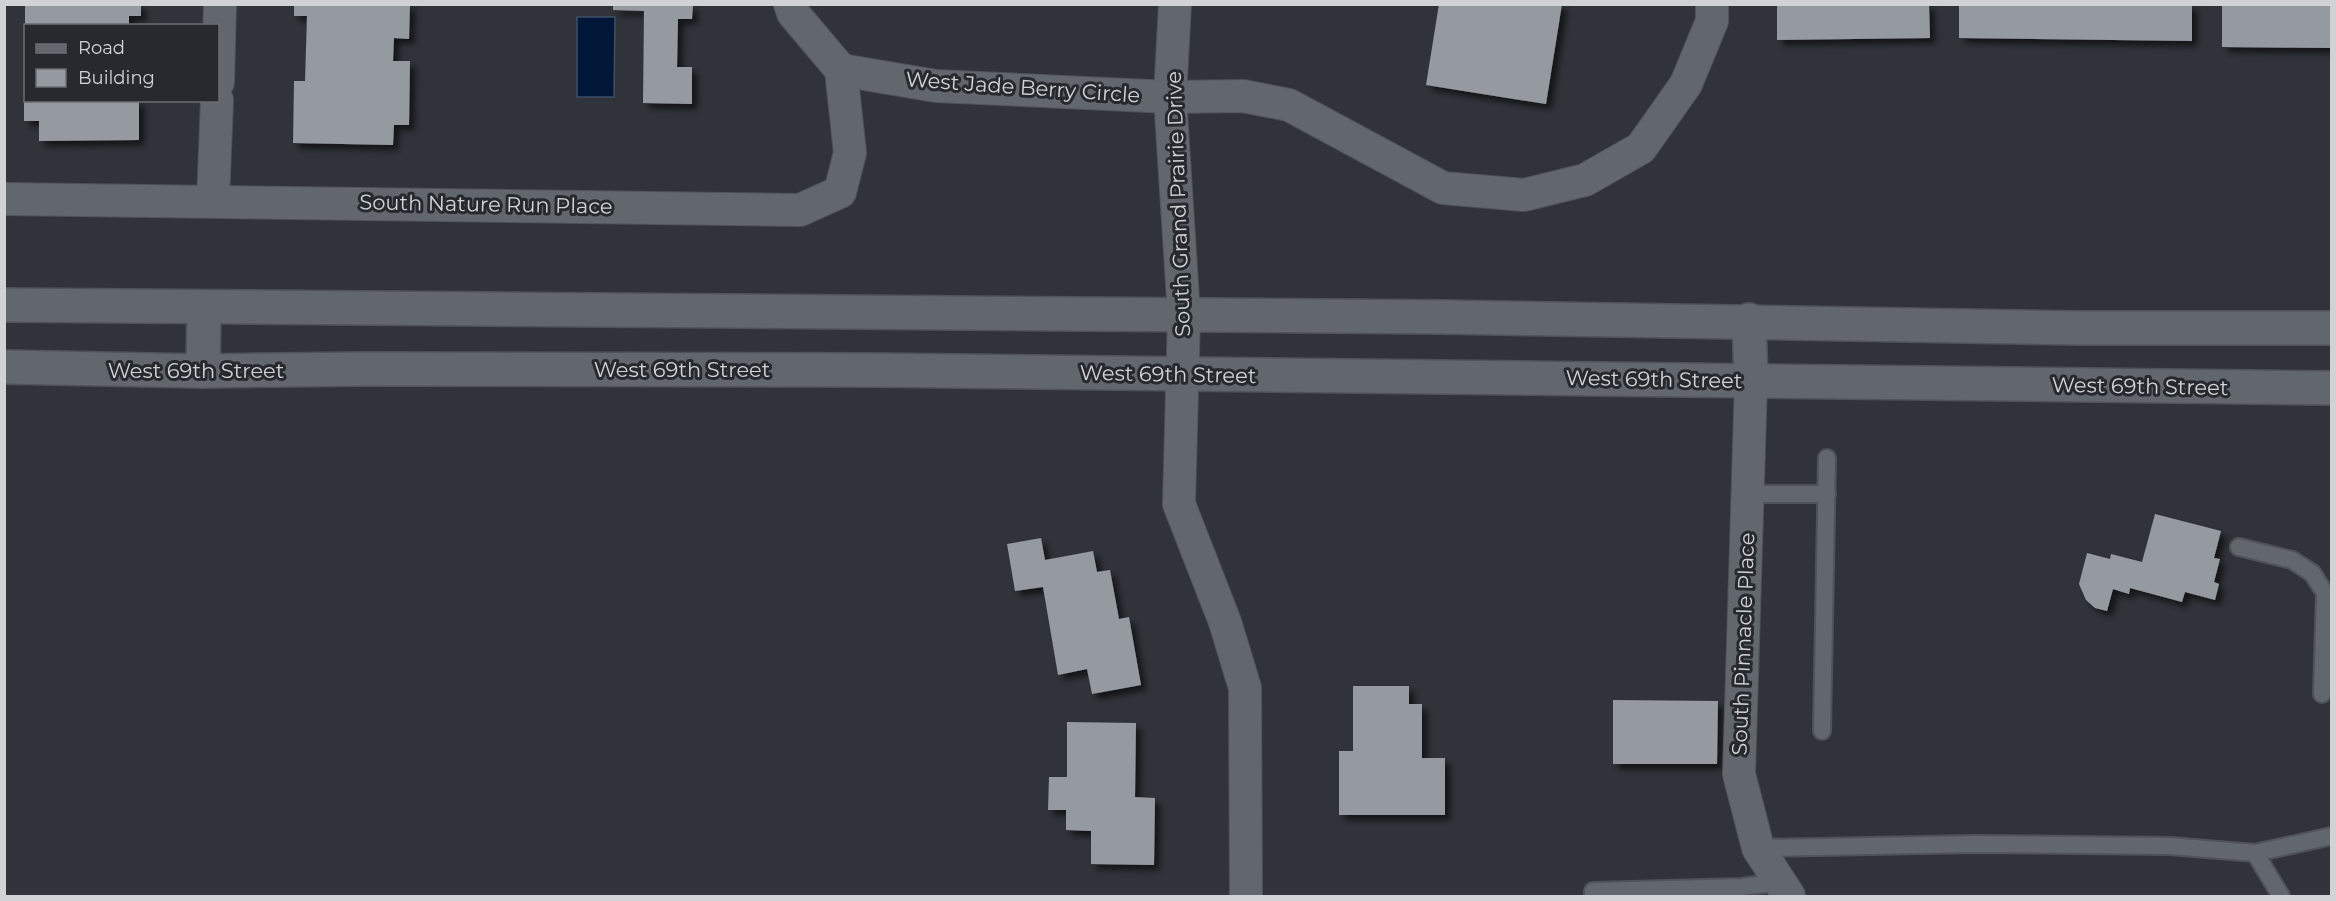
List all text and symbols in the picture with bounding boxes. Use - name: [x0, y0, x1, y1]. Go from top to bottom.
- legend: [24, 24, 219, 102]
- text: Road: [78, 37, 125, 59]
- street label: West Jade Berry Circle: [905, 66, 1141, 108]
- text: Building: [78, 67, 155, 89]
- street label: South Grand Prairie Drive: [1161, 71, 1195, 337]
- street label: South Nature Run Place: [359, 189, 613, 219]
- street label: West 69th Street: [594, 357, 770, 382]
- street label: West 69th Street: [108, 358, 284, 383]
- street label: West 69th Street: [1079, 360, 1257, 388]
- street label: West 69th Street: [1565, 365, 1743, 393]
- street label: West 69th Street: [2051, 372, 2229, 400]
- street label: South Pinnacle Place: [1727, 532, 1759, 756]

